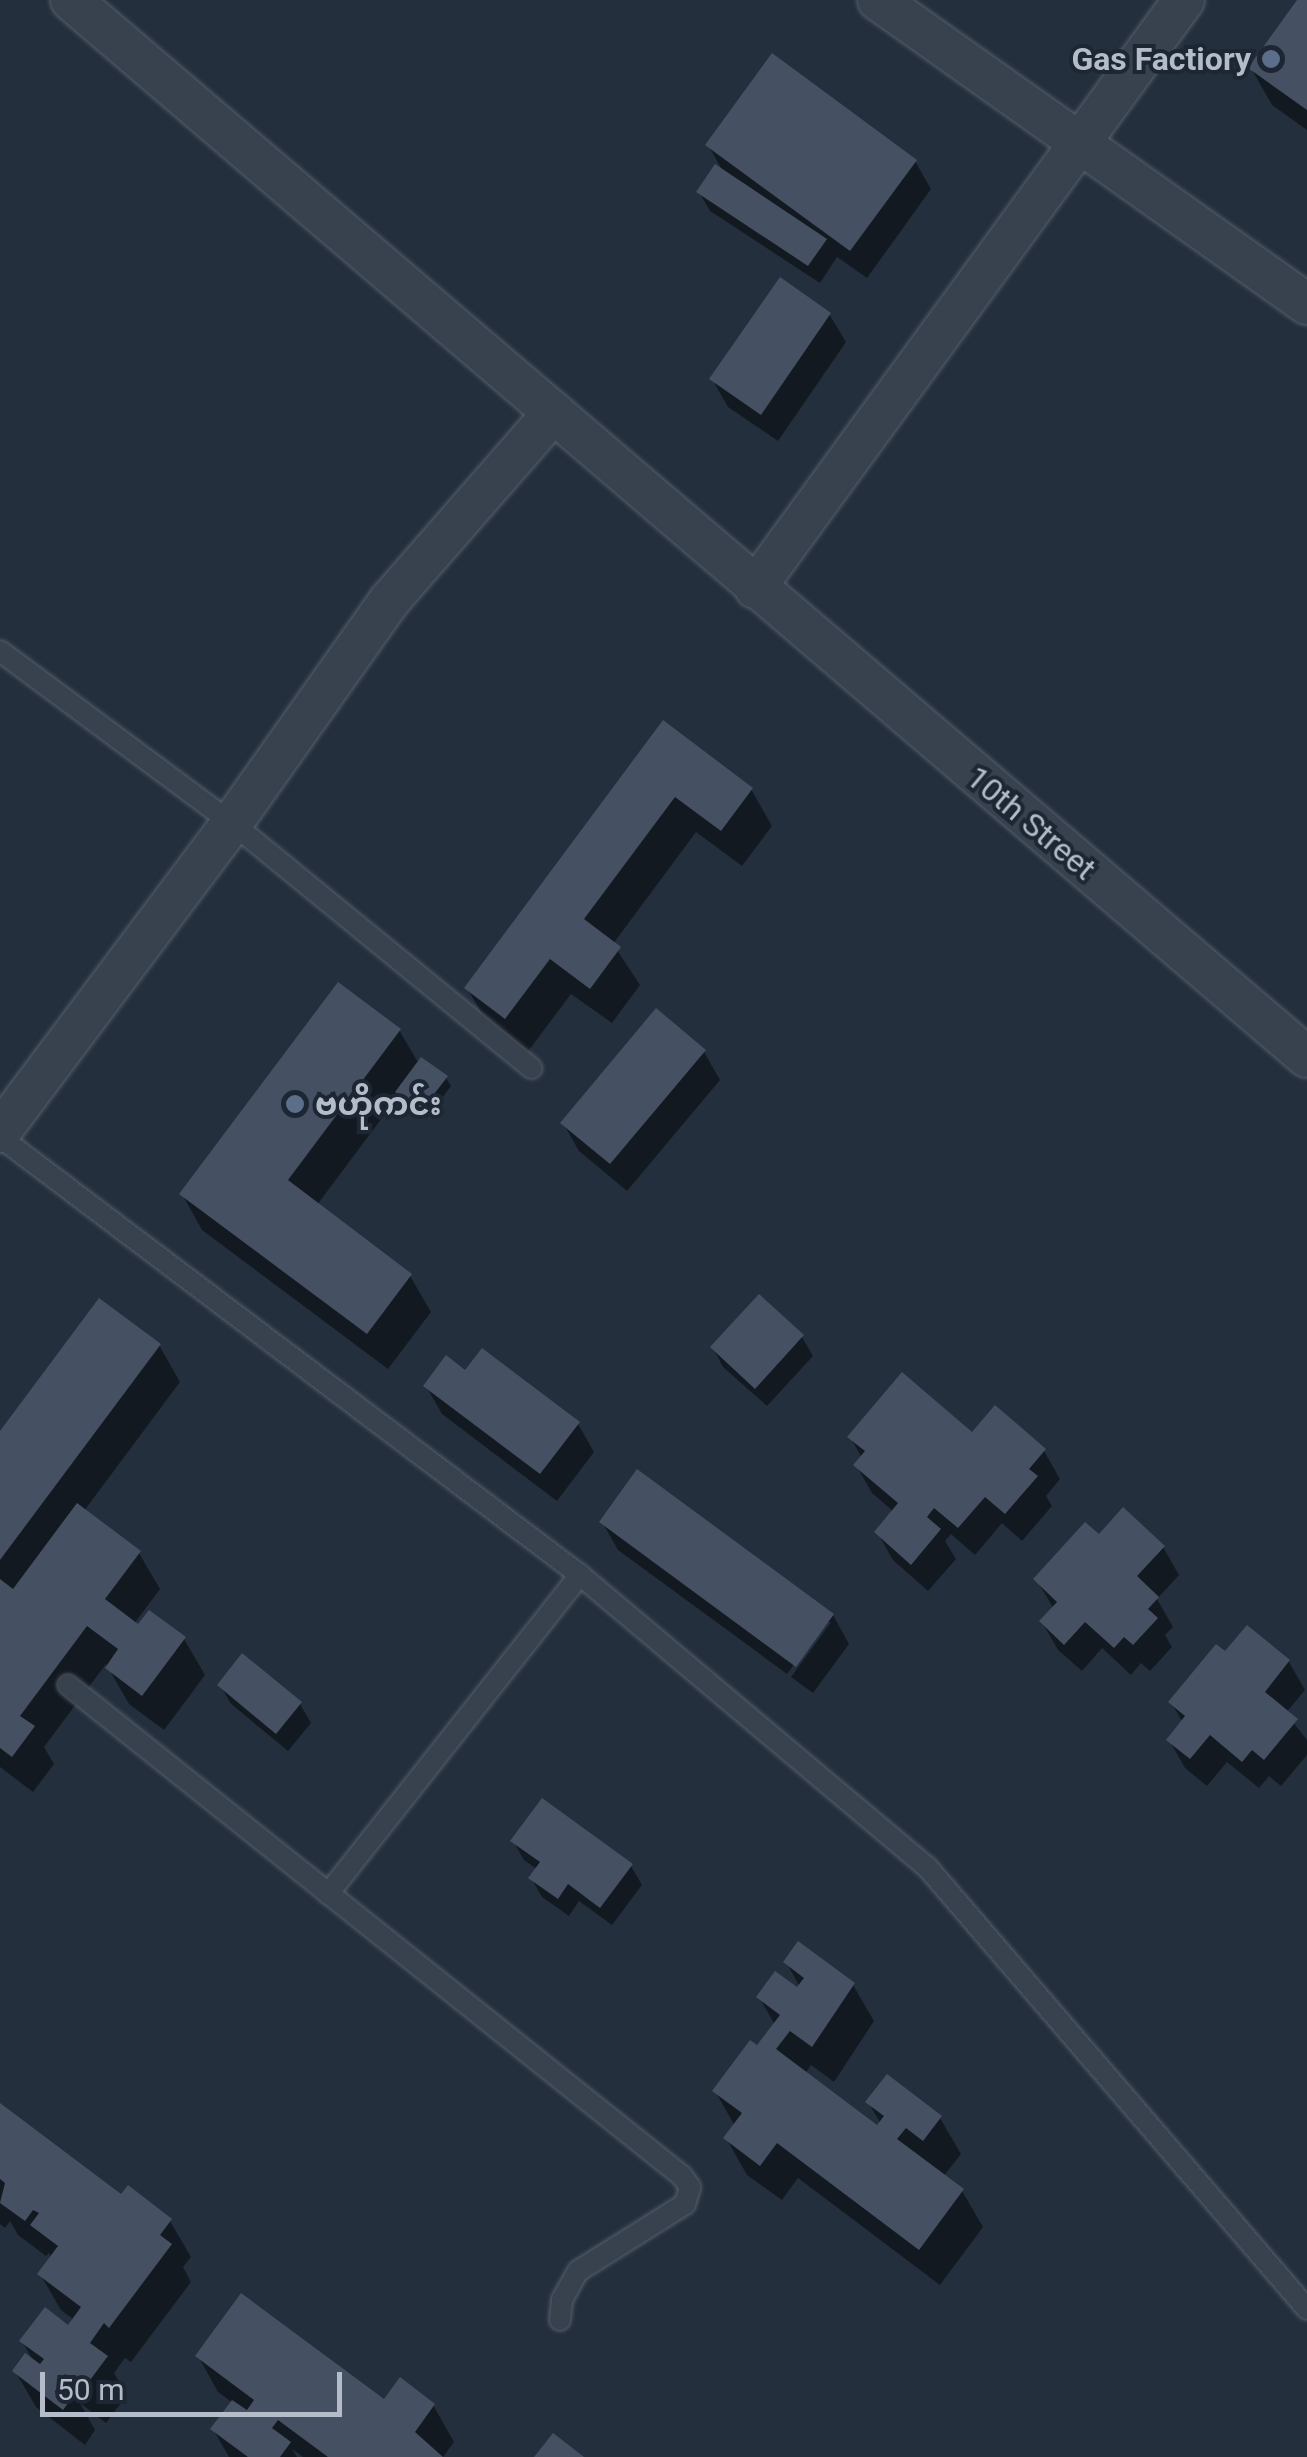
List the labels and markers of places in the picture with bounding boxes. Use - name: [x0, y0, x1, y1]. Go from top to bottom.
- place label: Gas Factiory: [1071, 40, 1251, 78]
- marker: Gas Factiory: [1260, 48, 1282, 70]
- place label: ဗဟိုကင်း: [315, 1085, 442, 1123]
- marker: ဗဟိုကင်း: [284, 1093, 306, 1115]

